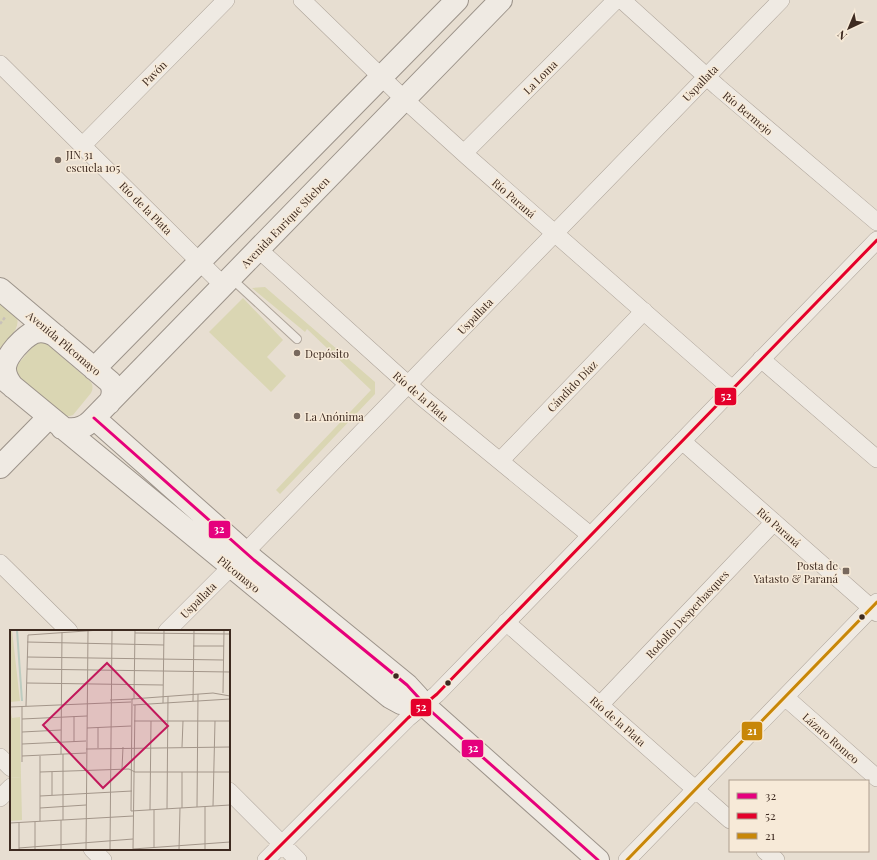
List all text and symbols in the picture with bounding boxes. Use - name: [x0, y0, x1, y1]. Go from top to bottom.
- north arrow: [829, 8, 869, 48]
- text: N: [834, 27, 850, 44]
- street label: La Loma: [520, 56, 561, 97]
- street label: Pavón: [138, 57, 170, 89]
- street label: Uspallata: [679, 61, 721, 104]
- street label: Río Bermejo: [720, 88, 776, 138]
- place label: JIN 31 escuela 105: [65, 147, 121, 175]
- marker: JIN 31 escuela 105: [53, 155, 63, 165]
- street label: Avenida Enrique Stieben: [237, 173, 333, 272]
- street label: Río Paraná: [489, 175, 539, 222]
- street label: Río de la Plata: [116, 178, 176, 238]
- street label: Uspallata: [454, 294, 496, 337]
- street label: Avenida Pilcomayo: [23, 307, 104, 379]
- place label: Depósito: [305, 346, 349, 361]
- marker: Depósito: [292, 348, 302, 358]
- street label: Cándido Díaz: [544, 357, 600, 415]
- street label: Río de la Plata: [390, 368, 452, 425]
- line badge: 52: [714, 387, 737, 406]
- text: 52: [721, 388, 732, 403]
- place label: La Anónima: [305, 409, 364, 424]
- marker: La Anónima: [292, 411, 302, 421]
- street label: Río Paraná: [754, 504, 804, 551]
- line badge: 32: [208, 520, 231, 539]
- text: 32: [213, 521, 225, 536]
- street label: Pilcomayo: [215, 552, 263, 596]
- place label: Posta de Yatasto & Paraná: [753, 558, 839, 586]
- marker: Posta de Yatasto & Paraná: [841, 566, 851, 576]
- street label: Rodolfo Desperbasques: [642, 567, 732, 661]
- street label: Uspallata: [177, 578, 220, 621]
- unlabelled marker: [857, 612, 867, 622]
- inset map: [10, 630, 230, 850]
- unlabelled marker: [391, 671, 401, 681]
- unlabelled marker: [443, 678, 453, 688]
- street label: Río de la Plata: [587, 693, 649, 750]
- line badge: 52: [410, 698, 432, 717]
- text: 52: [416, 699, 427, 714]
- street label: Lázaro Romeo: [799, 709, 863, 767]
- line badge: 21: [741, 721, 763, 741]
- text: 21: [747, 723, 757, 738]
- line badge: 32: [461, 739, 484, 758]
- text: 32: [467, 740, 479, 755]
- legend: [729, 780, 869, 852]
- text: 32: [765, 787, 776, 803]
- text: 52: [765, 807, 776, 823]
- text: 21: [765, 827, 776, 843]

